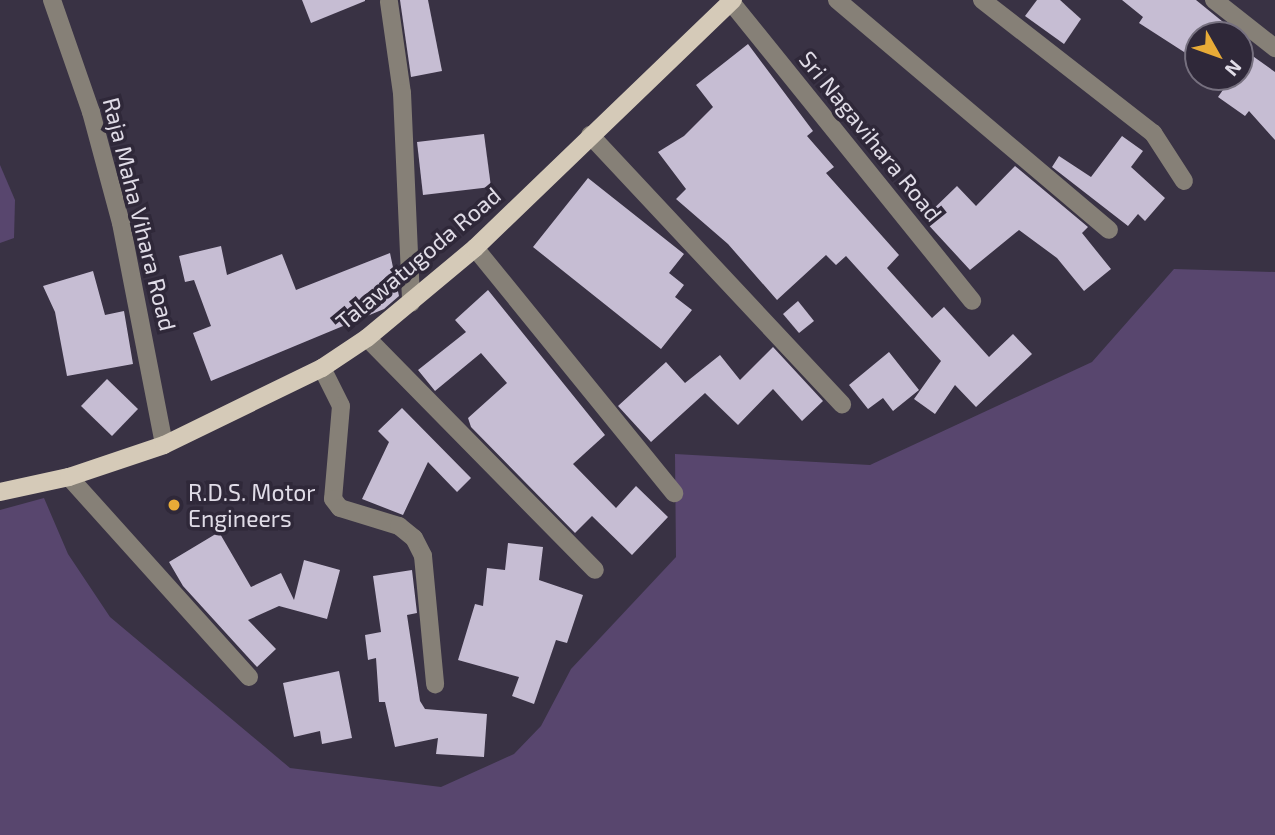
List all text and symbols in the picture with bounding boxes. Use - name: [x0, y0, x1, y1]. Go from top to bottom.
- north arrow: [1184, 21, 1254, 91]
- street label: Sri Nagavihara Road: [794, 45, 948, 227]
- text: N: [1221, 56, 1247, 81]
- street label: Raja Maha Vihara Road: [98, 94, 182, 334]
- street label: Talawatugoda Road: [330, 181, 506, 335]
- place label: R.D.S. Motor Engineers: [188, 478, 316, 532]
- marker: R.D.S. Motor Engineers: [166, 497, 182, 513]

